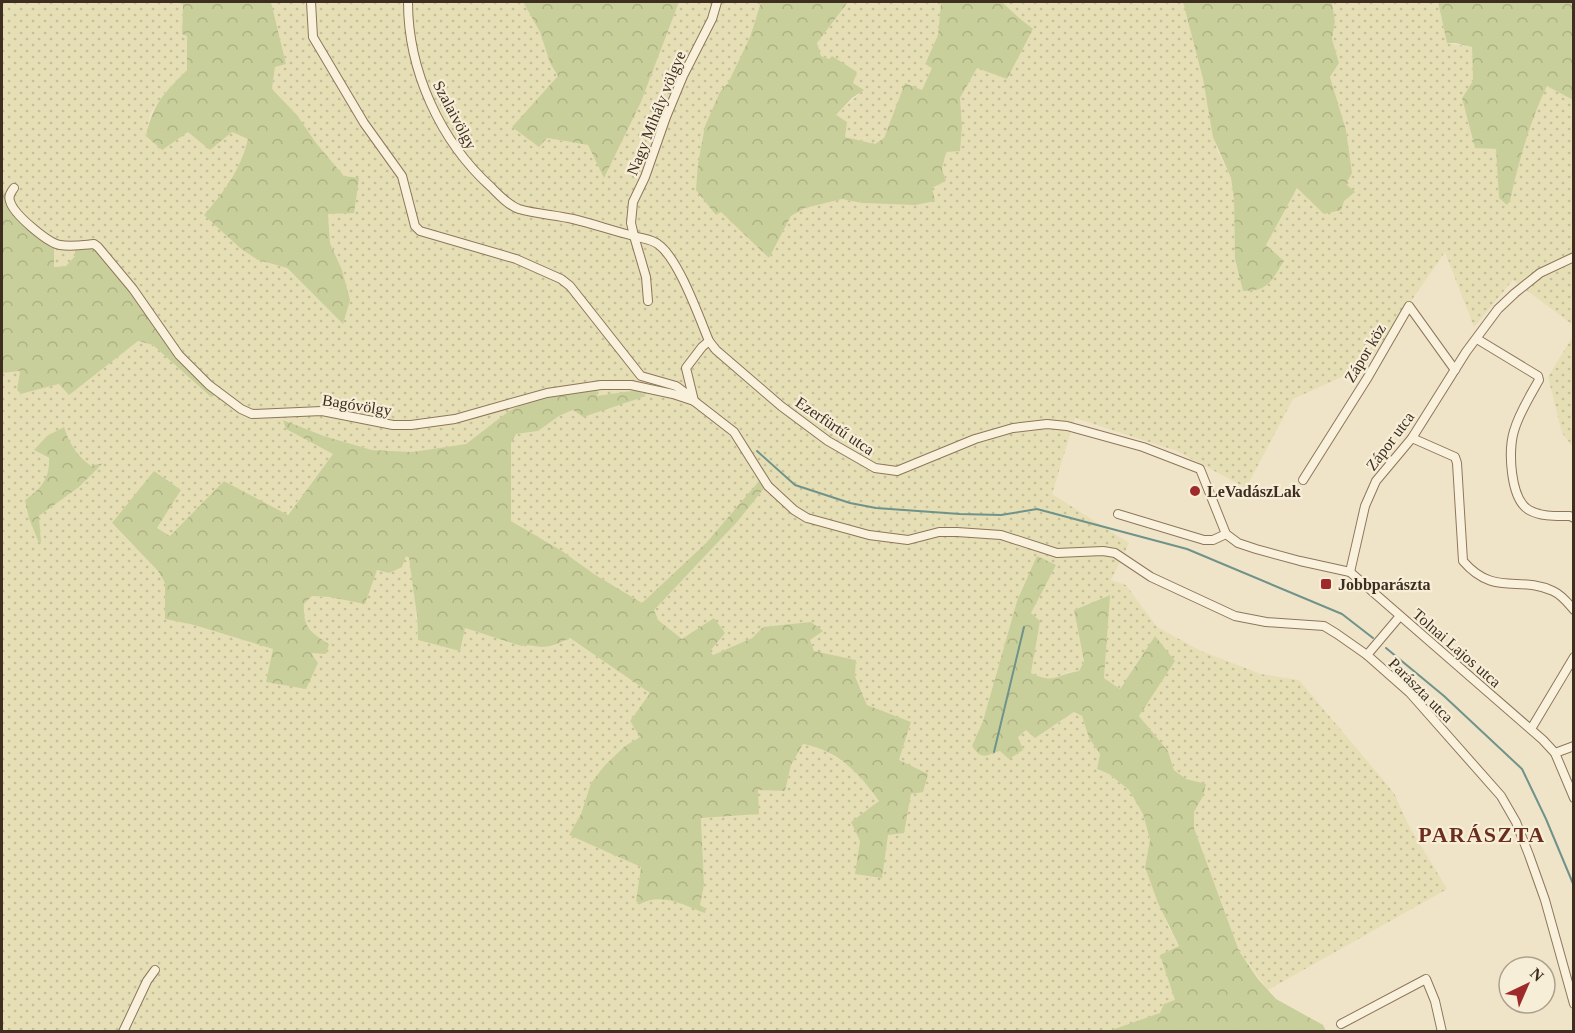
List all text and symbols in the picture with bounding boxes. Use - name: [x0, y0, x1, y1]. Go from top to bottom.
- street label: Nagy Mihály völgye: [623, 48, 690, 178]
- street label: Szalaivölgy: [429, 78, 480, 153]
- street label: Zápor köz: [1341, 321, 1390, 386]
- street label: Bagóvölgy: [321, 391, 393, 420]
- street label: Ezerfürtű utca: [792, 393, 878, 459]
- street label: Zápor utca: [1362, 408, 1418, 474]
- place label: LeVadászLak: [1207, 483, 1301, 500]
- marker: LeVadászLak: [1188, 484, 1202, 498]
- place label: Jobbparászta: [1338, 576, 1430, 594]
- marker: Jobbparászta: [1319, 577, 1333, 591]
- street label: Tolnai Lajos utca: [1409, 605, 1504, 692]
- street label: Parászta utca: [1385, 654, 1457, 726]
- district label: PARÁSZTA: [1418, 822, 1546, 847]
- north arrow: [1497, 955, 1557, 1015]
- text: N: [1527, 964, 1547, 985]

